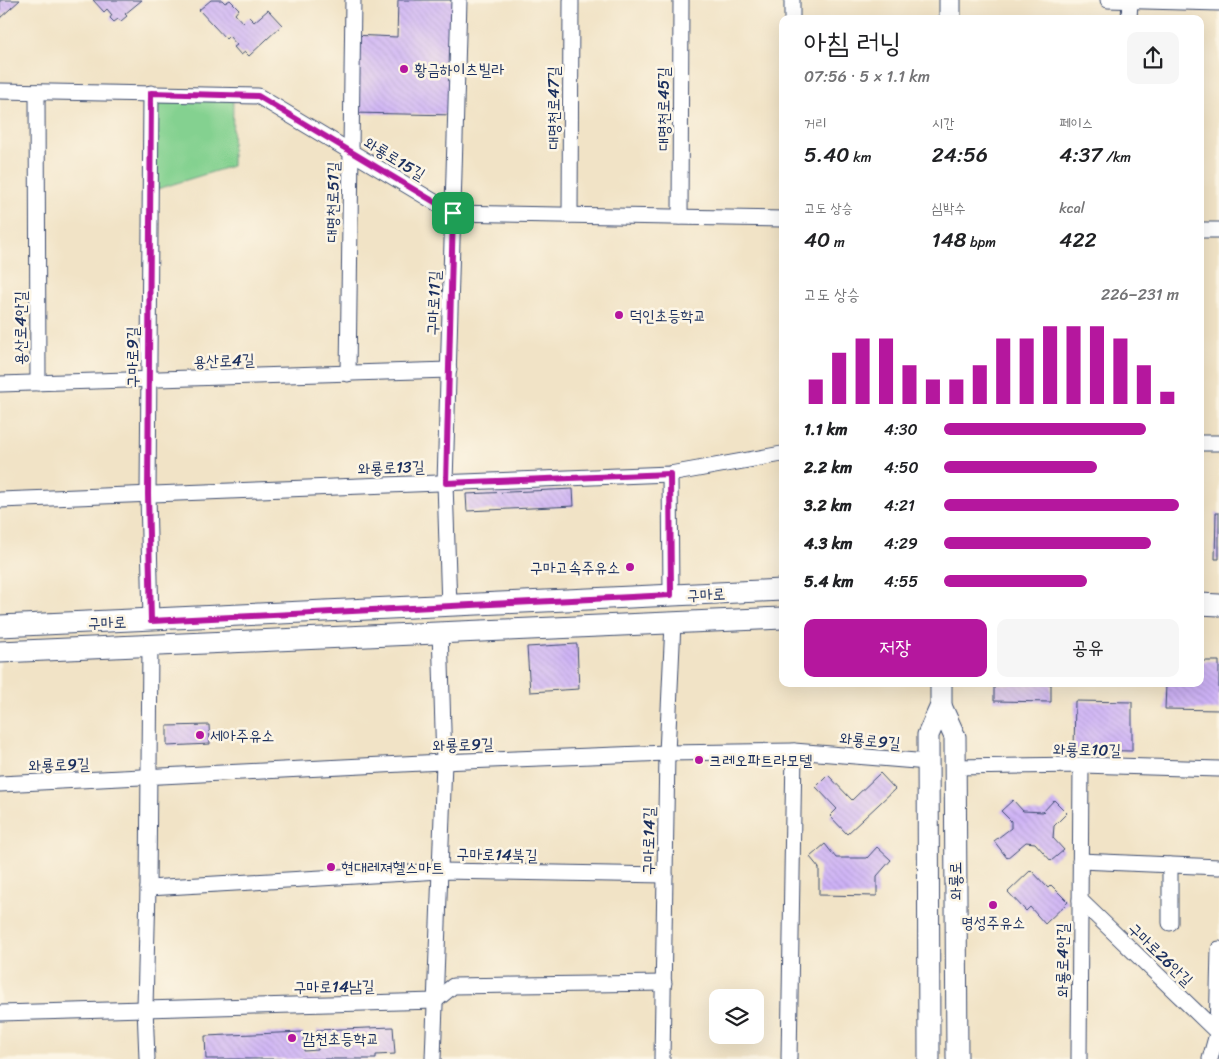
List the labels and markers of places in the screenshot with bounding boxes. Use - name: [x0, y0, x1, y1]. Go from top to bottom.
- place label: 황금하이츠빌라: [414, 55, 504, 84]
- marker: 황금하이츠빌라: [398, 63, 410, 75]
- pin: [432, 192, 474, 234]
- place label: 덕인초등학교: [629, 301, 706, 330]
- marker: 덕인초등학교: [613, 309, 625, 321]
- place label: 구마고속주유소: [530, 553, 620, 582]
- marker: 구마고속주유소: [624, 561, 636, 573]
- place label: 세아주유소: [210, 721, 274, 750]
- marker: 세아주유소: [194, 729, 206, 741]
- place label: 크레오파트라모텔: [709, 746, 812, 775]
- marker: 크레오파트라모텔: [693, 754, 705, 766]
- place label: 현대레져헬스마트: [341, 853, 444, 882]
- marker: 현대레져헬스마트: [325, 861, 337, 873]
- marker: 명성주유소: [987, 899, 999, 911]
- place label: 명성주유소: [961, 908, 1025, 937]
- place label: 감천초등학교: [302, 1024, 379, 1053]
- marker: 감천초등학교: [286, 1032, 298, 1044]

